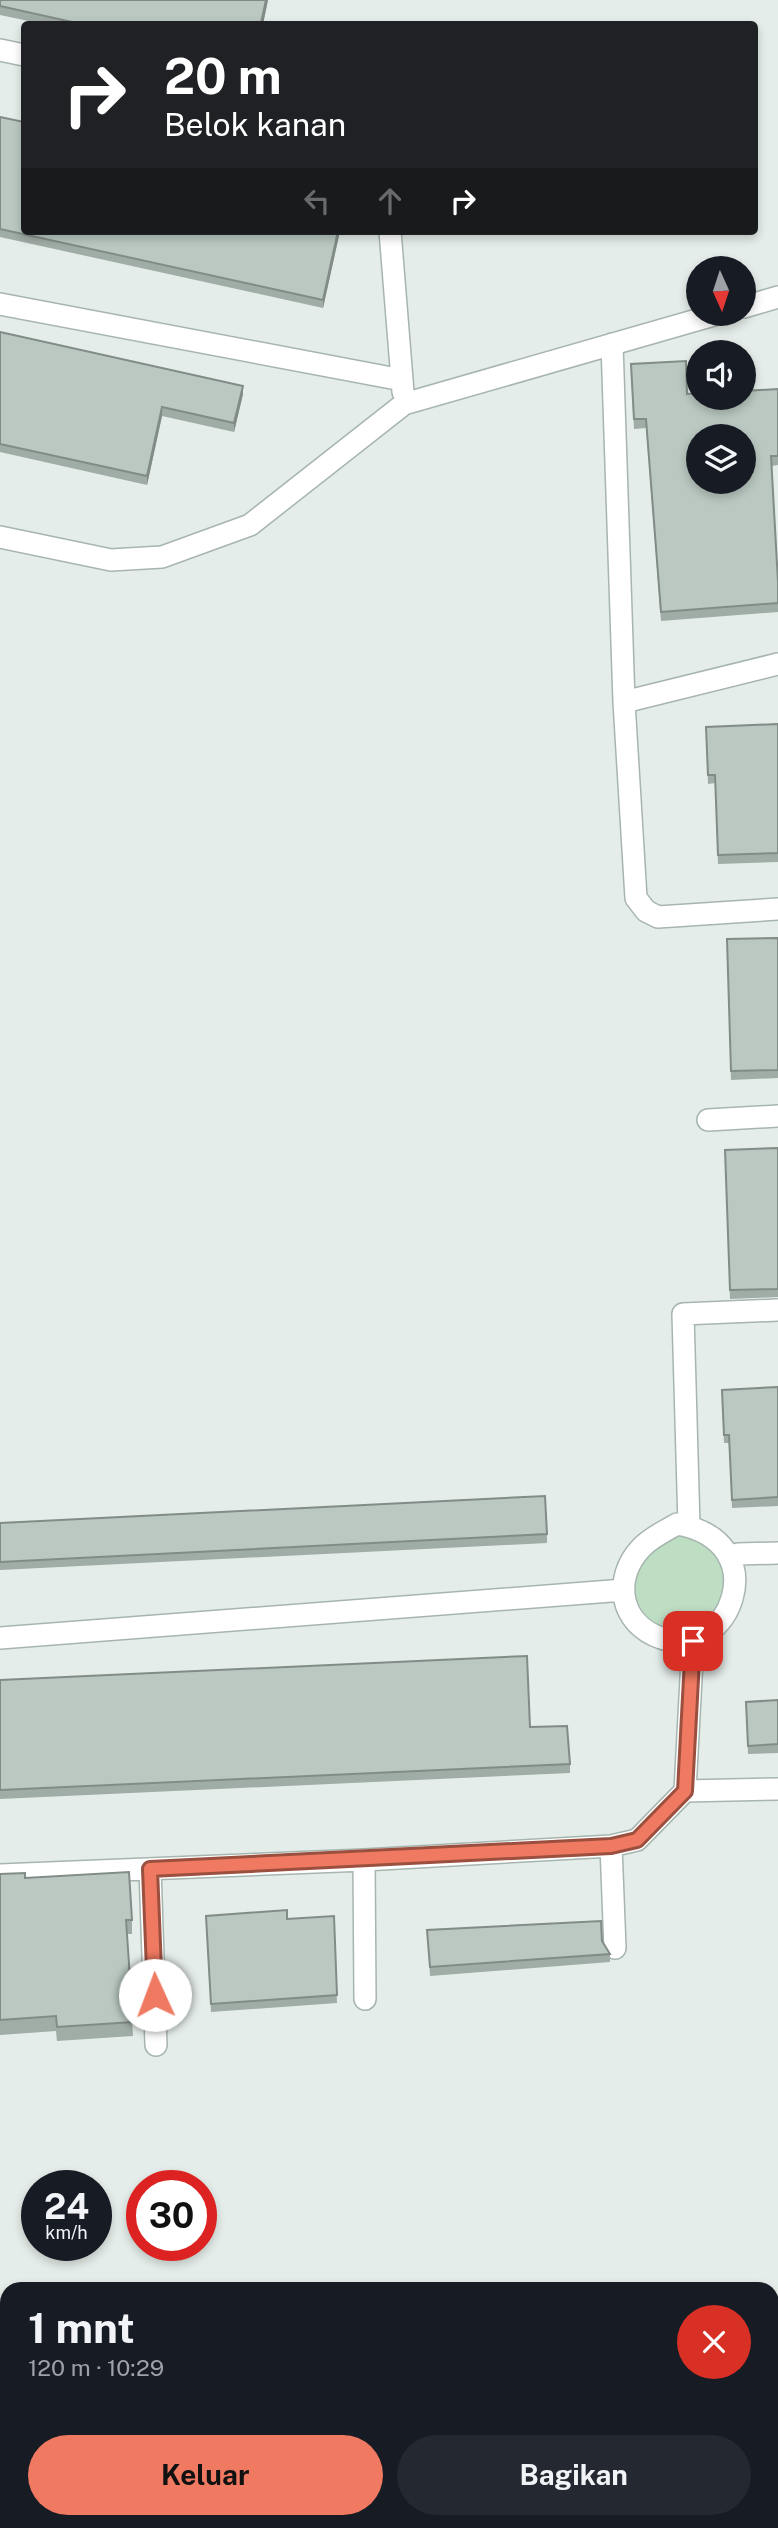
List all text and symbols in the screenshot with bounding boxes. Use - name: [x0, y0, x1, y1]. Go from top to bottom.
- text: 20 m: [164, 47, 282, 105]
- icon: right: [49, 49, 140, 140]
- text: Belok kanan: [164, 106, 346, 143]
- icon: left: [298, 182, 336, 220]
- icon: ahead: [371, 182, 409, 220]
- icon: right: [444, 182, 482, 220]
- north arrow: [686, 256, 756, 326]
- map controls: [686, 256, 756, 494]
- button: sound: [686, 340, 756, 410]
- button: layers: [686, 424, 756, 494]
- pin: [663, 1611, 723, 1671]
- icon: arrive: [674, 1622, 712, 1660]
- position arrow: [118, 1958, 192, 2032]
- speed limit sign: 30: [126, 2170, 217, 2261]
- text: 24: [44, 2186, 89, 2227]
- text: km/h: [45, 2222, 88, 2243]
- text: 1 mnt: [28, 2303, 135, 2352]
- button: close: [677, 2305, 751, 2379]
- text: 120 m · 10:29: [28, 2354, 164, 2381]
- button: Keluar: [28, 2435, 383, 2515]
- button: Bagikan: [397, 2435, 751, 2515]

